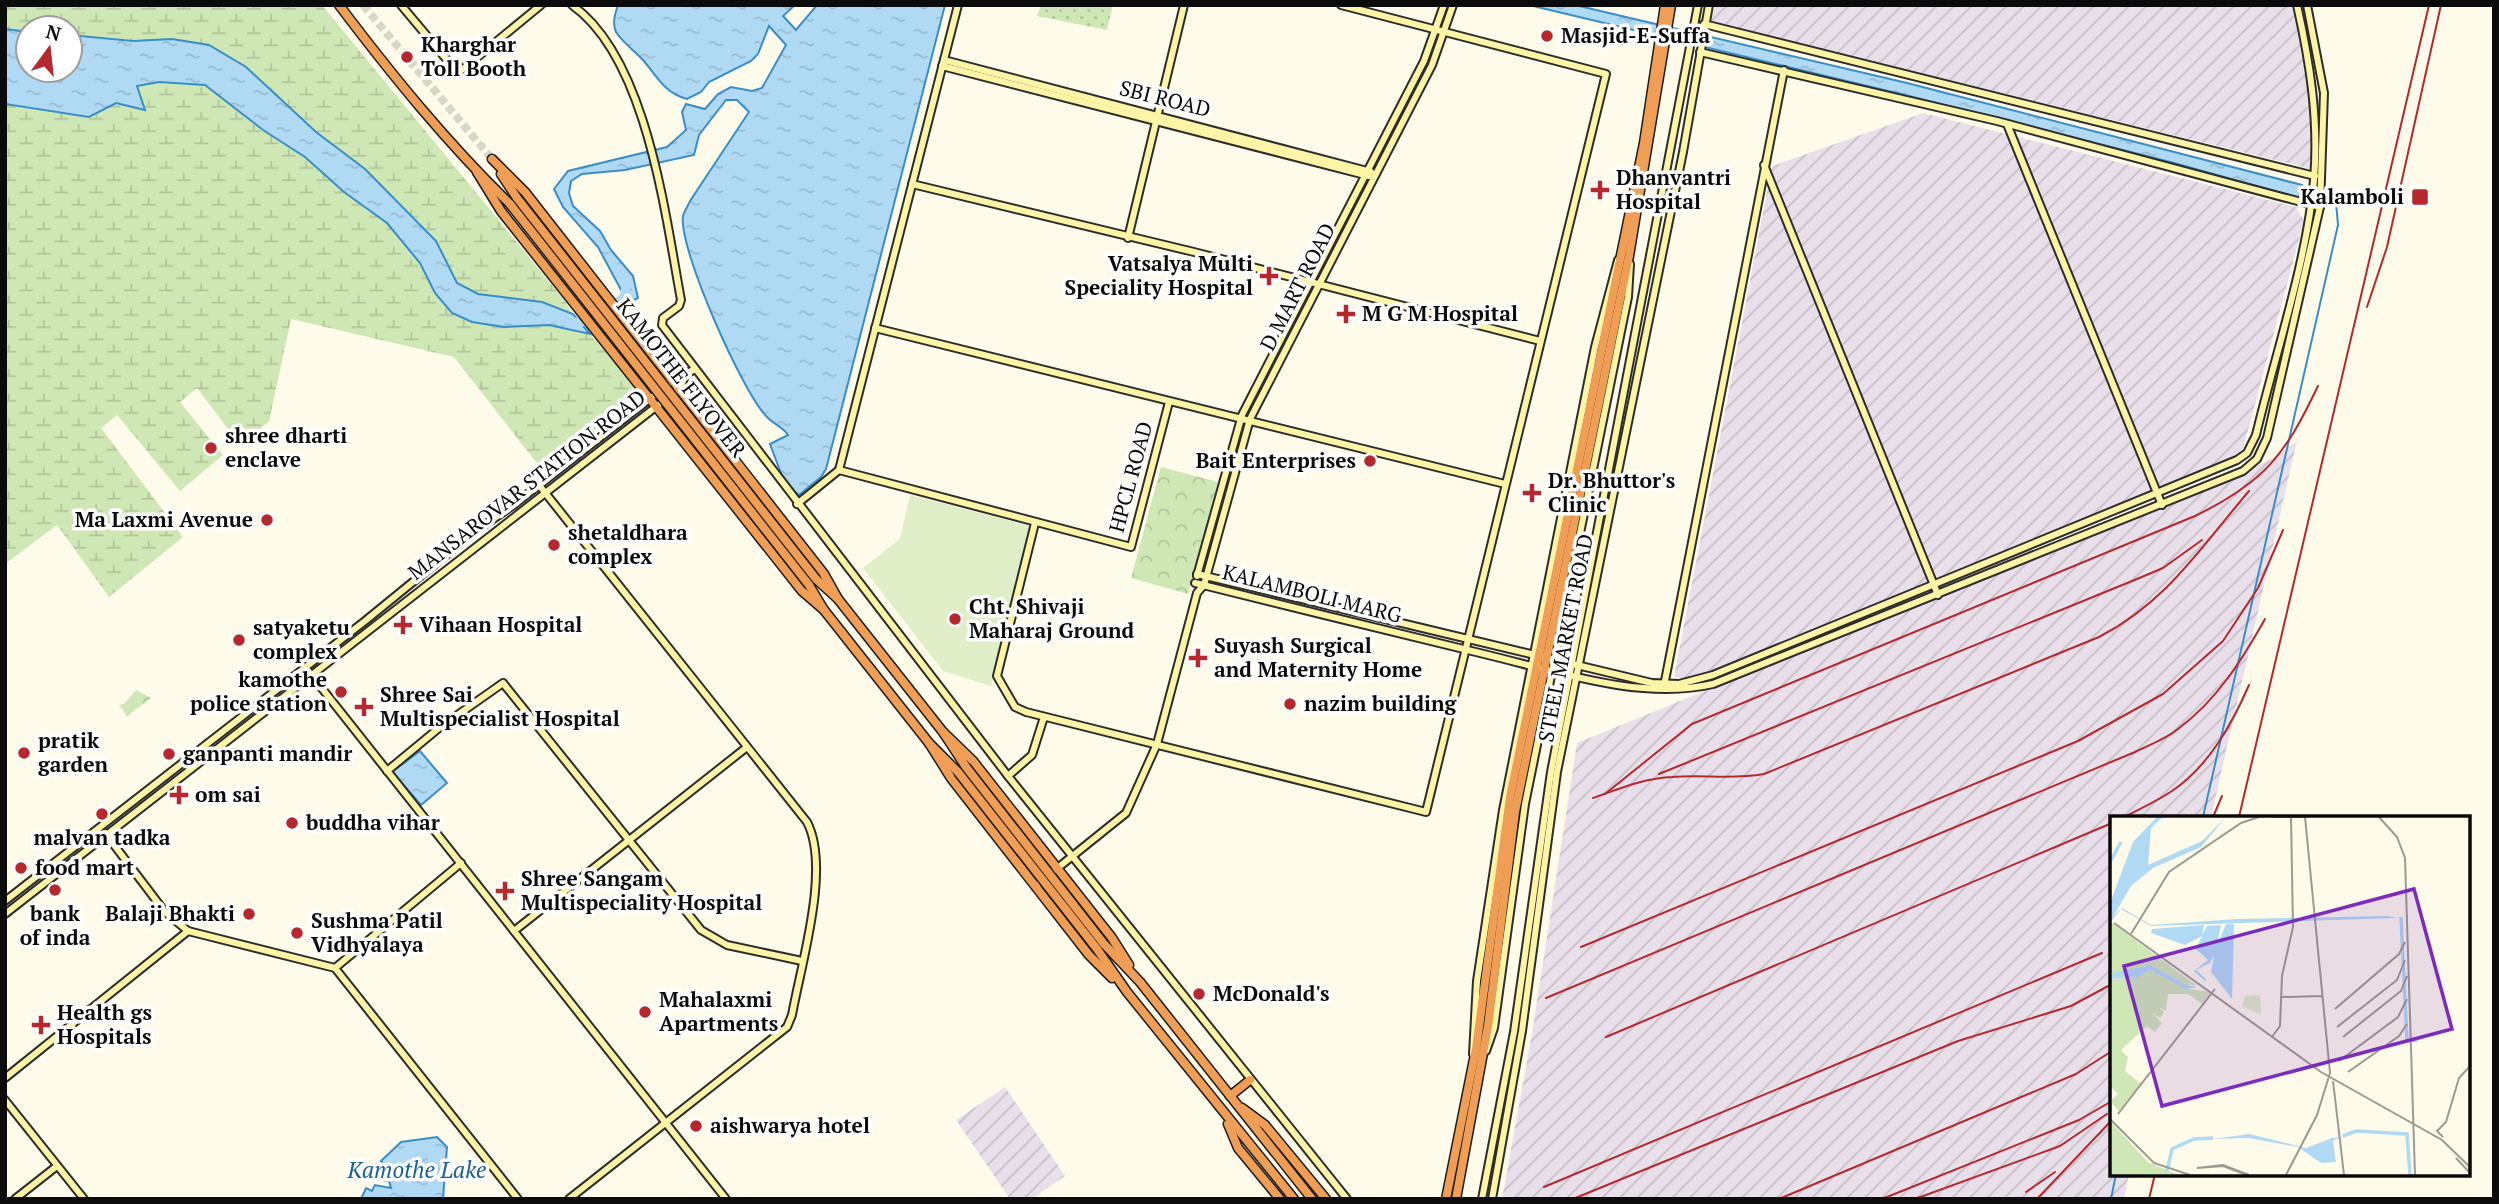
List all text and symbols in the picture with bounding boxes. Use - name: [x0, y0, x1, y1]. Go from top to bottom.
- north arrow: [14, 14, 84, 84]
- text: N: [43, 18, 64, 46]
- place label: Masjid-E-Suffa: [1561, 21, 1710, 49]
- marker: Masjid-E-Suffa: [1539, 28, 1555, 44]
- place label: Kharghar Toll Booth: [421, 30, 527, 82]
- marker: Kharghar Toll Booth: [399, 49, 415, 65]
- street label: SBI ROAD: [1117, 73, 1214, 123]
- place label: Dhanvantri Hospital: [1616, 163, 1731, 215]
- marker: Dhanvantri Hospital: [1590, 180, 1610, 200]
- place label: Kalamboli: [2301, 182, 2404, 210]
- marker: Kalamboli: [2410, 187, 2430, 207]
- street label: D MART ROAD: [1253, 218, 1341, 355]
- place label: Vatsalya Multi Speciality Hospital: [1065, 249, 1253, 301]
- marker: Vatsalya Multi Speciality Hospital: [1259, 266, 1279, 286]
- street label: KAMOTHE FLYOVER: [611, 292, 753, 463]
- place label: M G M Hospital: [1362, 299, 1518, 327]
- marker: M G M Hospital: [1336, 304, 1356, 324]
- street label: MANSAROVAR STATION ROAD: [402, 383, 651, 586]
- street label: HPCL ROAD: [1102, 418, 1158, 535]
- place label: shree dharti enclave: [225, 421, 347, 473]
- marker: shree dharti enclave: [203, 440, 219, 456]
- place label: Bait Enterprises: [1196, 446, 1356, 474]
- marker: Bait Enterprises: [1362, 453, 1378, 469]
- place label: Dr. Bhuttor's Clinic: [1548, 466, 1675, 518]
- marker: Dr. Bhuttor's Clinic: [1522, 483, 1542, 503]
- place label: Ma Laxmi Avenue: [75, 505, 253, 533]
- marker: Ma Laxmi Avenue: [259, 512, 275, 528]
- place label: shetaldhara complex: [568, 518, 688, 570]
- street label: STEEL MARKET ROAD: [1531, 531, 1599, 744]
- marker: shetaldhara complex: [546, 537, 562, 553]
- street label: KALAMBOLI MARG: [1220, 557, 1405, 629]
- place label: Cht. Shivaji Maharaj Ground: [969, 592, 1135, 644]
- place label: Vihaan Hospital: [419, 610, 582, 638]
- marker: Cht. Shivaji Maharaj Ground: [947, 611, 963, 627]
- place label: satyaketu complex: [253, 613, 350, 665]
- marker: Vihaan Hospital: [393, 615, 413, 635]
- place label: Suyash Surgical and Maternity Home: [1214, 631, 1422, 683]
- marker: satyaketu complex: [231, 632, 247, 648]
- marker: Suyash Surgical and Maternity Home: [1188, 648, 1208, 668]
- place label: kamothe police station: [190, 665, 327, 717]
- place label: Shree Sai Multispecialist Hospital: [380, 680, 620, 732]
- marker: kamothe police station: [333, 684, 349, 700]
- place label: nazim building: [1304, 689, 1458, 717]
- marker: nazim building: [1282, 696, 1298, 712]
- marker: Shree Sai Multispecialist Hospital: [354, 697, 374, 717]
- place label: pratik garden: [38, 726, 108, 778]
- place label: ganpanti mandir: [183, 739, 352, 767]
- marker: pratik garden: [16, 745, 32, 761]
- marker: ganpanti mandir: [161, 746, 177, 762]
- place label: om sai: [195, 780, 261, 808]
- marker: om sai: [169, 785, 189, 805]
- marker: malvan tadka: [94, 806, 110, 822]
- place label: buddha vihar: [305, 808, 440, 836]
- marker: buddha vihar: [284, 815, 300, 831]
- inset map: [2110, 816, 2471, 1176]
- place label: malvan tadka: [34, 823, 171, 851]
- place label: food mart: [35, 853, 135, 881]
- marker: food mart: [13, 860, 29, 876]
- place label: Shree Sangam Multispeciality Hospital: [521, 864, 762, 916]
- marker: Shree Sangam Multispeciality Hospital: [495, 881, 515, 901]
- marker: bank of inda: [47, 882, 63, 898]
- place label: bank of inda: [20, 899, 91, 951]
- place label: Balaji Bhakti: [105, 899, 235, 927]
- marker: Balaji Bhakti: [241, 906, 257, 922]
- place label: Sushma Patil Vidhyalaya: [311, 906, 443, 958]
- marker: Sushma Patil Vidhyalaya: [289, 925, 305, 941]
- place label: McDonald's: [1213, 979, 1330, 1007]
- place label: Mahalaxmi Apartments: [659, 985, 778, 1037]
- marker: McDonald's: [1191, 986, 1207, 1002]
- place label: Health gs Hospitals: [57, 998, 152, 1050]
- marker: Mahalaxmi Apartments: [637, 1004, 653, 1020]
- marker: Health gs Hospitals: [31, 1015, 51, 1035]
- place label: aishwarya hotel: [710, 1111, 870, 1139]
- marker: aishwarya hotel: [688, 1118, 704, 1134]
- water label: Kamothe Lake: [347, 1154, 486, 1185]

